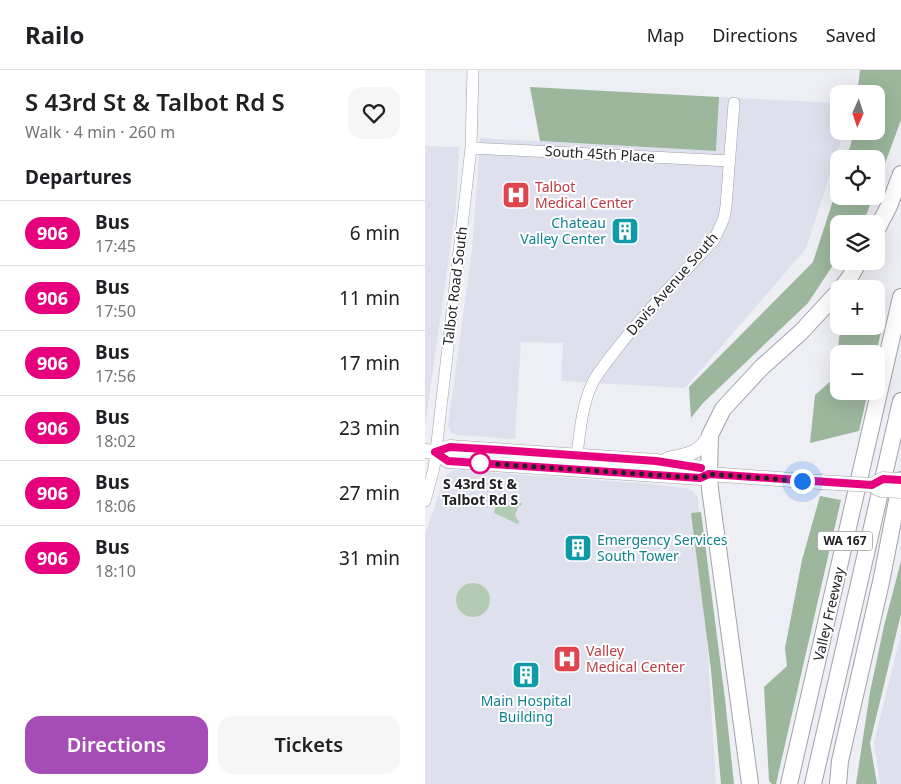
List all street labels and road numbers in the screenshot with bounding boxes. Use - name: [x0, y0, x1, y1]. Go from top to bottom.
- street label: South 45th Place: [545, 141, 656, 166]
- street label: Talbot Road South: [438, 225, 471, 347]
- street label: Davis Avenue South: [622, 228, 722, 339]
- road number: WA 167: [817, 532, 873, 551]
- street label: Valley Freeway: [808, 564, 849, 663]

